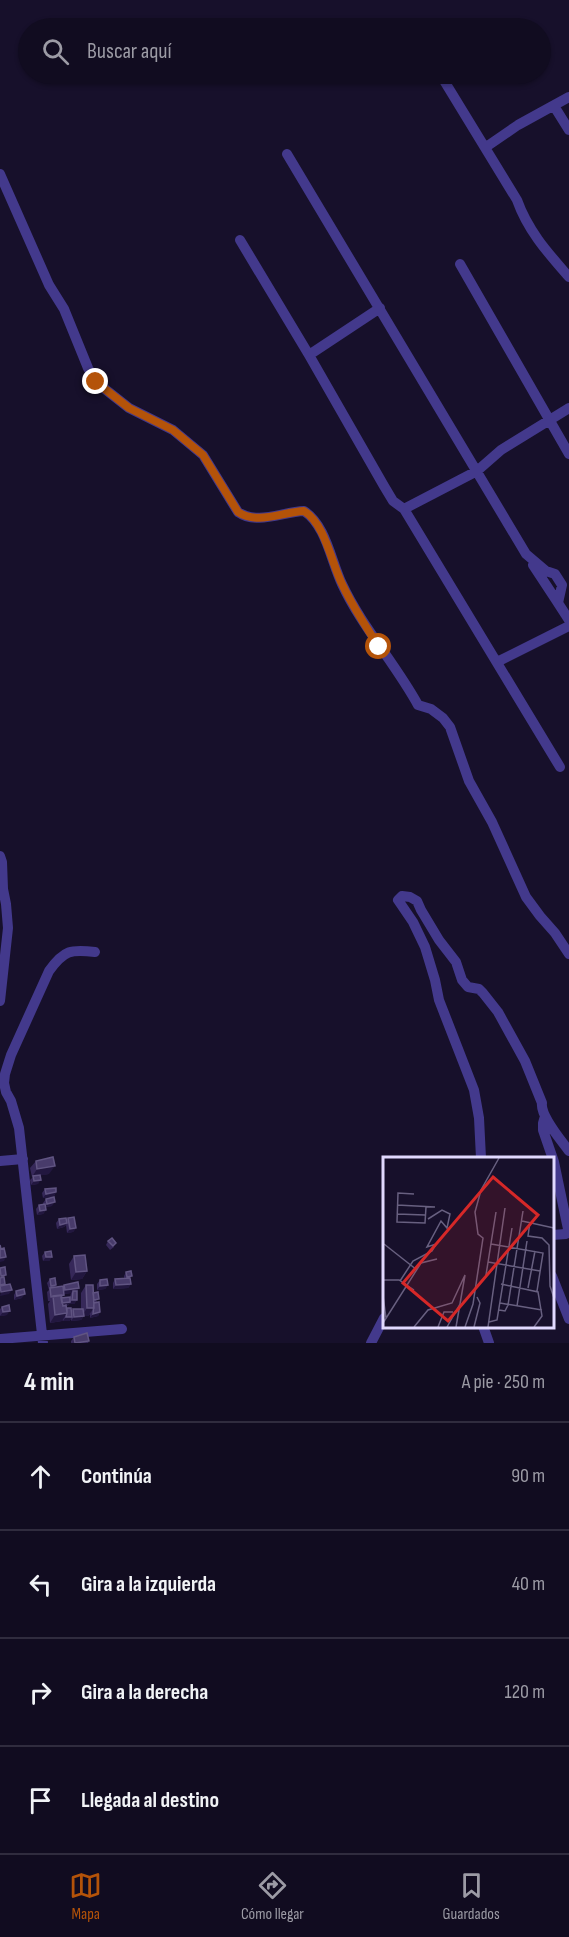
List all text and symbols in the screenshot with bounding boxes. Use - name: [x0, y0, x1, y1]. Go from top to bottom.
- search box: [18, 18, 551, 84]
- icon: search: [39, 35, 72, 68]
- text: Buscar aquí: [87, 38, 172, 65]
- route end: [82, 368, 108, 394]
- route start: [365, 633, 391, 659]
- inset map: [383, 1157, 554, 1328]
- text: 4 min: [24, 1367, 74, 1398]
- text: A pie · 250 m: [462, 1370, 545, 1394]
- icon: ahead: [24, 1460, 57, 1493]
- text: Continúa: [81, 1463, 152, 1490]
- text: 90 m: [511, 1464, 545, 1488]
- icon: left: [24, 1568, 57, 1601]
- text: Gira a la izquierda: [81, 1571, 216, 1598]
- text: 40 m: [512, 1572, 545, 1596]
- icon: right: [24, 1676, 57, 1709]
- text: Gira a la derecha: [81, 1679, 208, 1706]
- text: 120 m: [505, 1680, 545, 1704]
- icon: arrive: [24, 1784, 57, 1817]
- text: Llegada al destino: [81, 1787, 219, 1814]
- tab: Mapa: [69, 1869, 102, 1924]
- tab: Cómo llegar: [241, 1869, 304, 1924]
- tab: Guardados: [443, 1869, 500, 1924]

